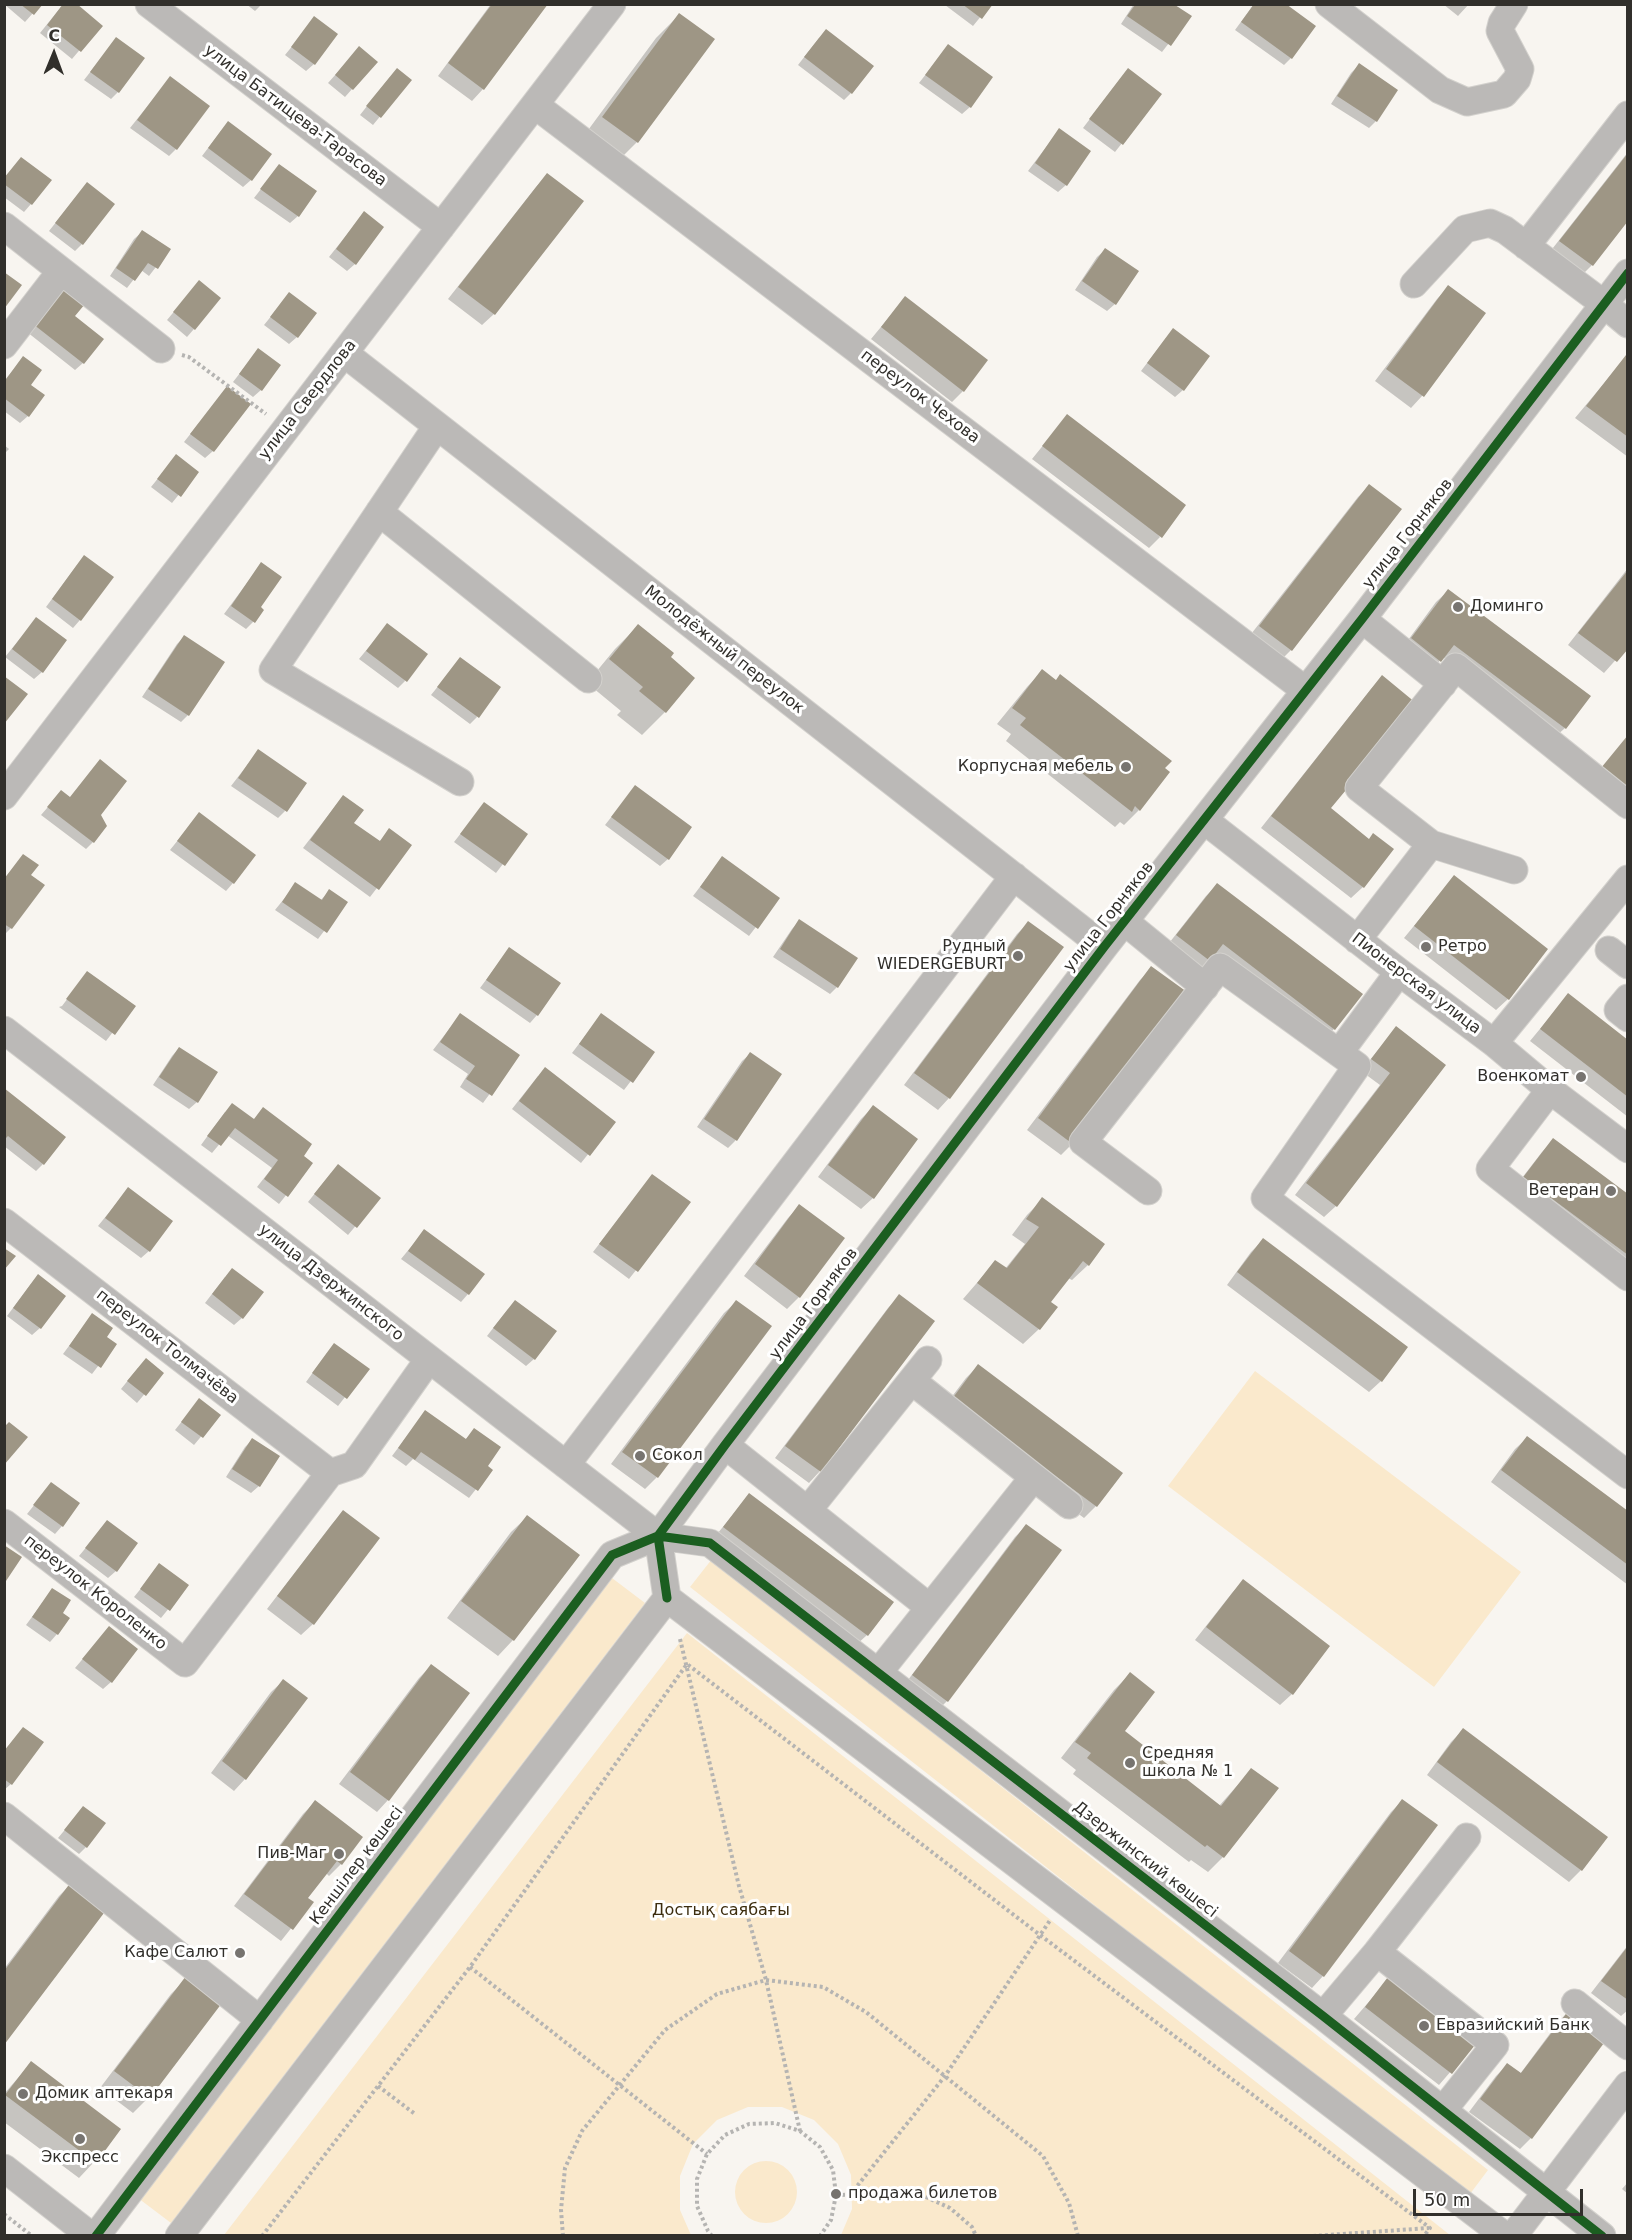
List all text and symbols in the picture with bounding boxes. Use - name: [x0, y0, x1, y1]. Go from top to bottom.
- north arrow: [24, 24, 84, 84]
- text: С: [48, 26, 60, 45]
- street label: улица Батищева-Тарасова: [200, 41, 390, 191]
- street label: улица Свердлова: [255, 336, 361, 464]
- street label: переулок Чехова: [857, 346, 983, 448]
- street label: улица Горняков: [1359, 475, 1457, 593]
- street label: Молодёжный переулок: [640, 582, 808, 718]
- place label: Доминго: [1470, 597, 1543, 617]
- marker: Доминго: [1451, 600, 1465, 614]
- place label: Корпусная мебель: [958, 757, 1114, 777]
- marker: Корпусная мебель: [1119, 760, 1133, 774]
- street label: улица Горняков: [1060, 858, 1158, 976]
- street label: Пионерская улица: [1348, 929, 1484, 1039]
- place label: Рудный WIEDERGEBURT: [877, 937, 1006, 975]
- place label: Ретро: [1438, 937, 1487, 957]
- marker: Ретро: [1419, 940, 1433, 954]
- marker: Рудный WIEDERGEBURT: [1011, 949, 1025, 963]
- place label: Военкомат: [1477, 1067, 1569, 1087]
- marker: Военкомат: [1574, 1070, 1588, 1084]
- place label: Ветеран: [1529, 1181, 1599, 1201]
- marker: Ветеран: [1604, 1184, 1618, 1198]
- street label: улица Дзержинского: [255, 1220, 407, 1346]
- street label: улица Горняков: [766, 1244, 862, 1364]
- street label: переулок Толмачёва: [92, 1286, 242, 1408]
- place label: Сокол: [652, 1446, 703, 1466]
- marker: Сокол: [633, 1449, 647, 1463]
- street label: переулок Короленко: [20, 1531, 170, 1655]
- place label: Средняя школа № 1: [1142, 1744, 1233, 1782]
- marker: Средняя школа № 1: [1123, 1756, 1137, 1770]
- street label: Дзержинский көшесі: [1069, 1798, 1221, 1922]
- street label: Кеншілер көшесі: [306, 1803, 408, 1929]
- place label: Пив-Маг: [257, 1844, 327, 1864]
- marker: Пив-Маг: [332, 1847, 346, 1861]
- park label: Достық саябағы: [652, 1901, 790, 1921]
- place label: Кафе Салют: [124, 1943, 228, 1963]
- marker: Кафе Салют: [233, 1946, 247, 1960]
- place label: Евразийский Банк: [1436, 2016, 1590, 2036]
- marker: Евразийский Банк: [1417, 2019, 1431, 2033]
- place label: Домик аптекаря: [35, 2084, 173, 2104]
- marker: Домик аптекаря: [16, 2087, 30, 2101]
- marker: Экспресс: [73, 2132, 87, 2146]
- place label: Экспресс: [41, 2148, 119, 2168]
- scale bar: [1416, 2177, 1586, 2215]
- place label: продажа билетов: [848, 2184, 997, 2204]
- marker: продажа билетов: [829, 2187, 843, 2201]
- text: 50 m: [1424, 2189, 1470, 2210]

